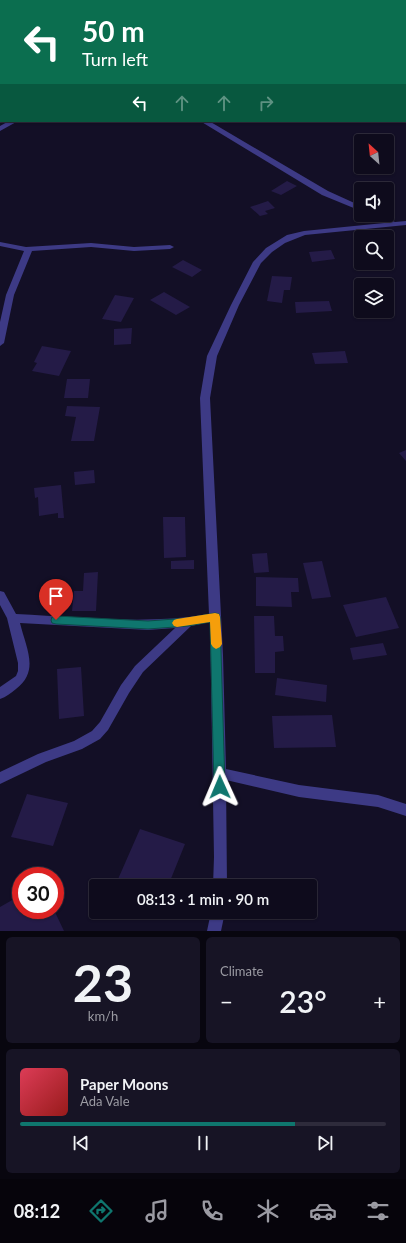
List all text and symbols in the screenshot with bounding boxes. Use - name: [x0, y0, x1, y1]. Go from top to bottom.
- text: 50 m: [82, 14, 145, 48]
- icon: left: [16, 16, 68, 68]
- text: Turn left: [82, 48, 148, 70]
- icon: left: [129, 92, 151, 114]
- icon: ahead: [171, 92, 193, 114]
- icon: ahead: [213, 92, 235, 114]
- icon: right: [255, 92, 277, 114]
- north arrow: [354, 134, 394, 174]
- map controls: [354, 134, 394, 318]
- button: sound: [354, 182, 394, 222]
- button: search: [354, 230, 394, 270]
- button: layers: [354, 278, 394, 318]
- pin: [39, 579, 73, 620]
- icon: arrive: [45, 585, 67, 607]
- position arrow: [199, 766, 241, 808]
- speed limit sign: 30: [12, 867, 64, 919]
- text: 08:13 · 1 min · 90 m: [137, 890, 269, 908]
- text: 23: [73, 951, 133, 1013]
- text: Climate: [220, 963, 263, 979]
- text: 23°: [279, 983, 327, 1019]
- text: −: [220, 988, 233, 1015]
- text: +: [373, 988, 386, 1015]
- text: km/h: [88, 1008, 118, 1024]
- text: Paper Moons: [80, 1075, 168, 1093]
- text: Ada Vale: [80, 1093, 130, 1109]
- icon: previous: [70, 1132, 92, 1154]
- icon: pause: [192, 1132, 214, 1154]
- icon: next: [314, 1132, 336, 1154]
- icon: directions: [87, 1197, 115, 1225]
- icon: music: [143, 1197, 171, 1225]
- icon: phone: [198, 1197, 226, 1225]
- icon: climate: [254, 1197, 282, 1225]
- icon: car: [309, 1197, 337, 1225]
- icon: filters: [364, 1197, 392, 1225]
- text: 08:12: [14, 1200, 60, 1222]

